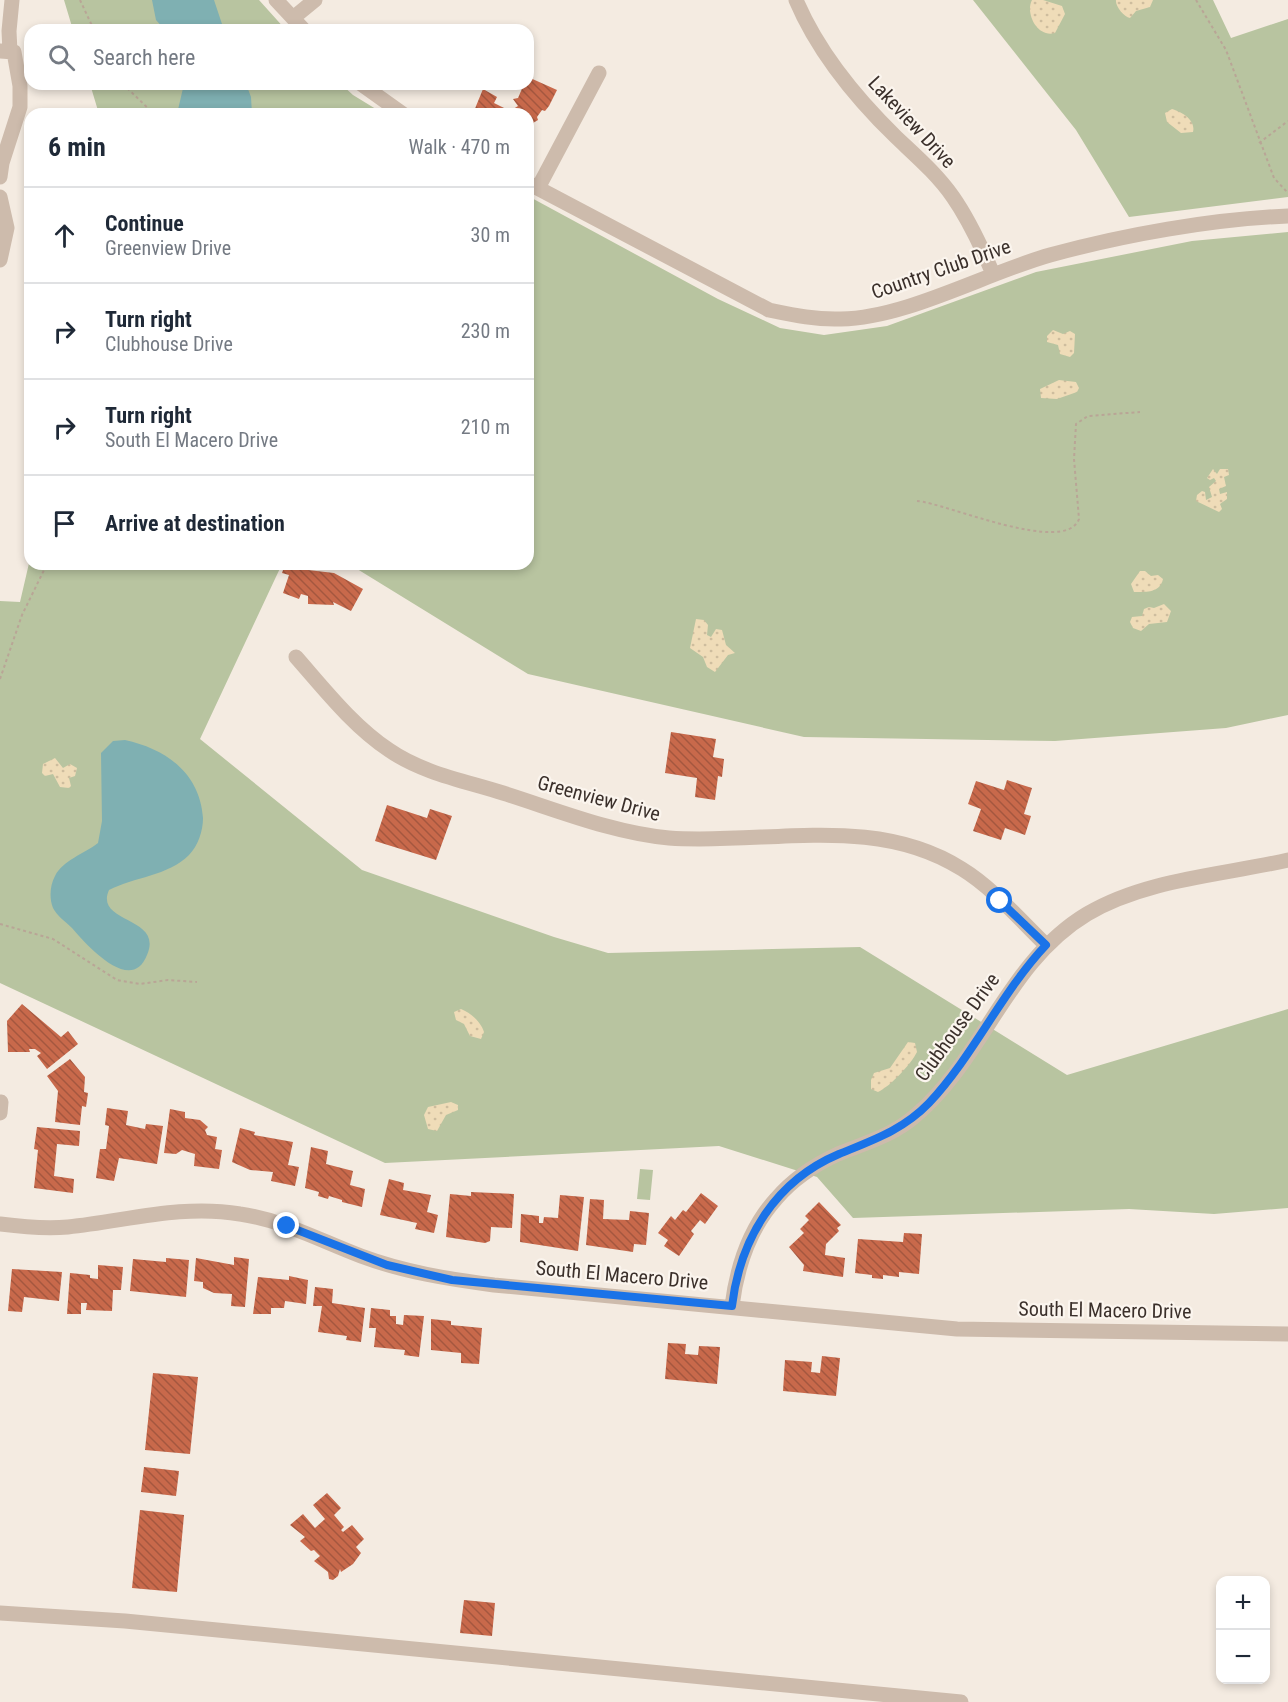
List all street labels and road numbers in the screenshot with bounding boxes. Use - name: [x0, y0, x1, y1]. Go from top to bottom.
- street label: Lakeview Drive: [863, 71, 961, 173]
- street label: Country Club Drive: [868, 234, 1014, 304]
- street label: Greenview Drive: [535, 770, 663, 826]
- street label: Clubhouse Drive: [910, 968, 1004, 1086]
- street label: South El Macero Drive: [535, 1256, 709, 1294]
- street label: South El Macero Drive: [1018, 1296, 1192, 1324]

